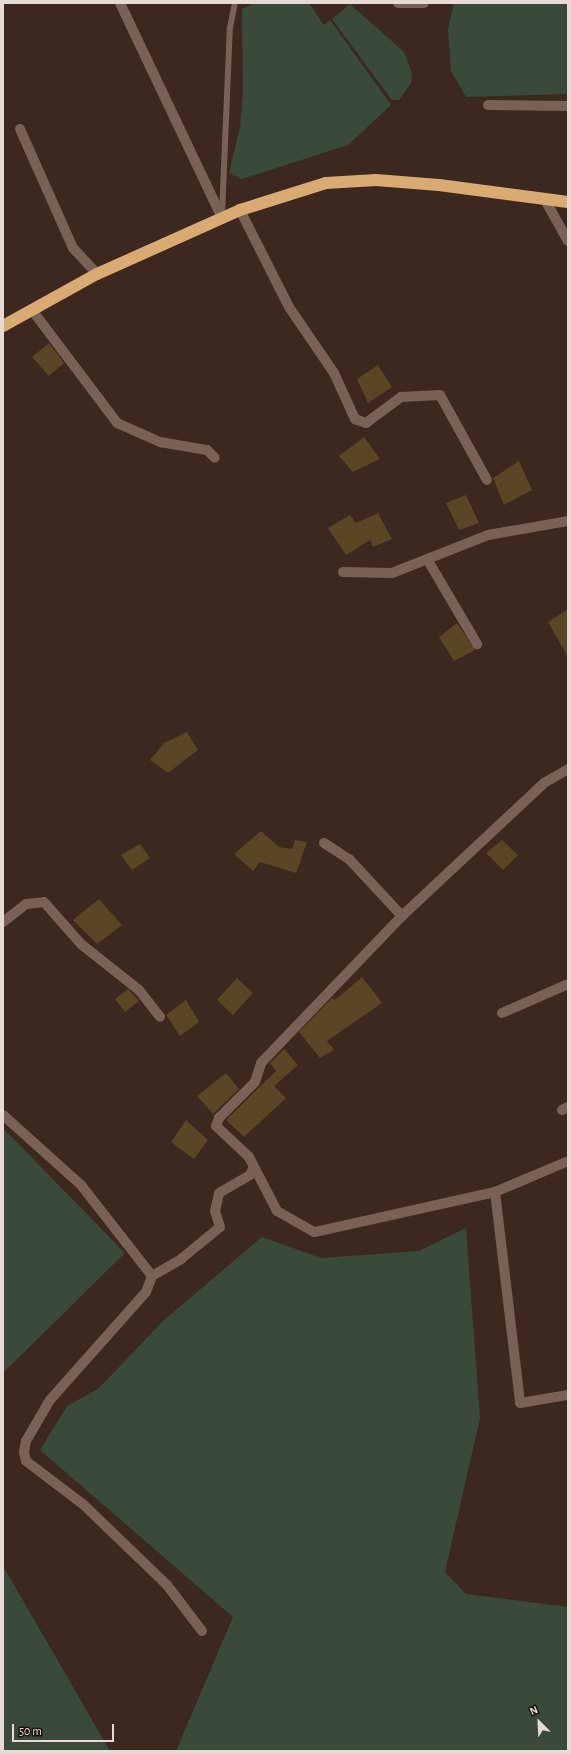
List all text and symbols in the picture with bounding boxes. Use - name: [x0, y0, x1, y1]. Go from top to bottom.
- north arrow: [519, 1702, 559, 1742]
- text: N: [528, 1704, 540, 1717]
- scale bar: [14, 1716, 116, 1742]
- text: 50 m: [19, 1725, 42, 1737]

